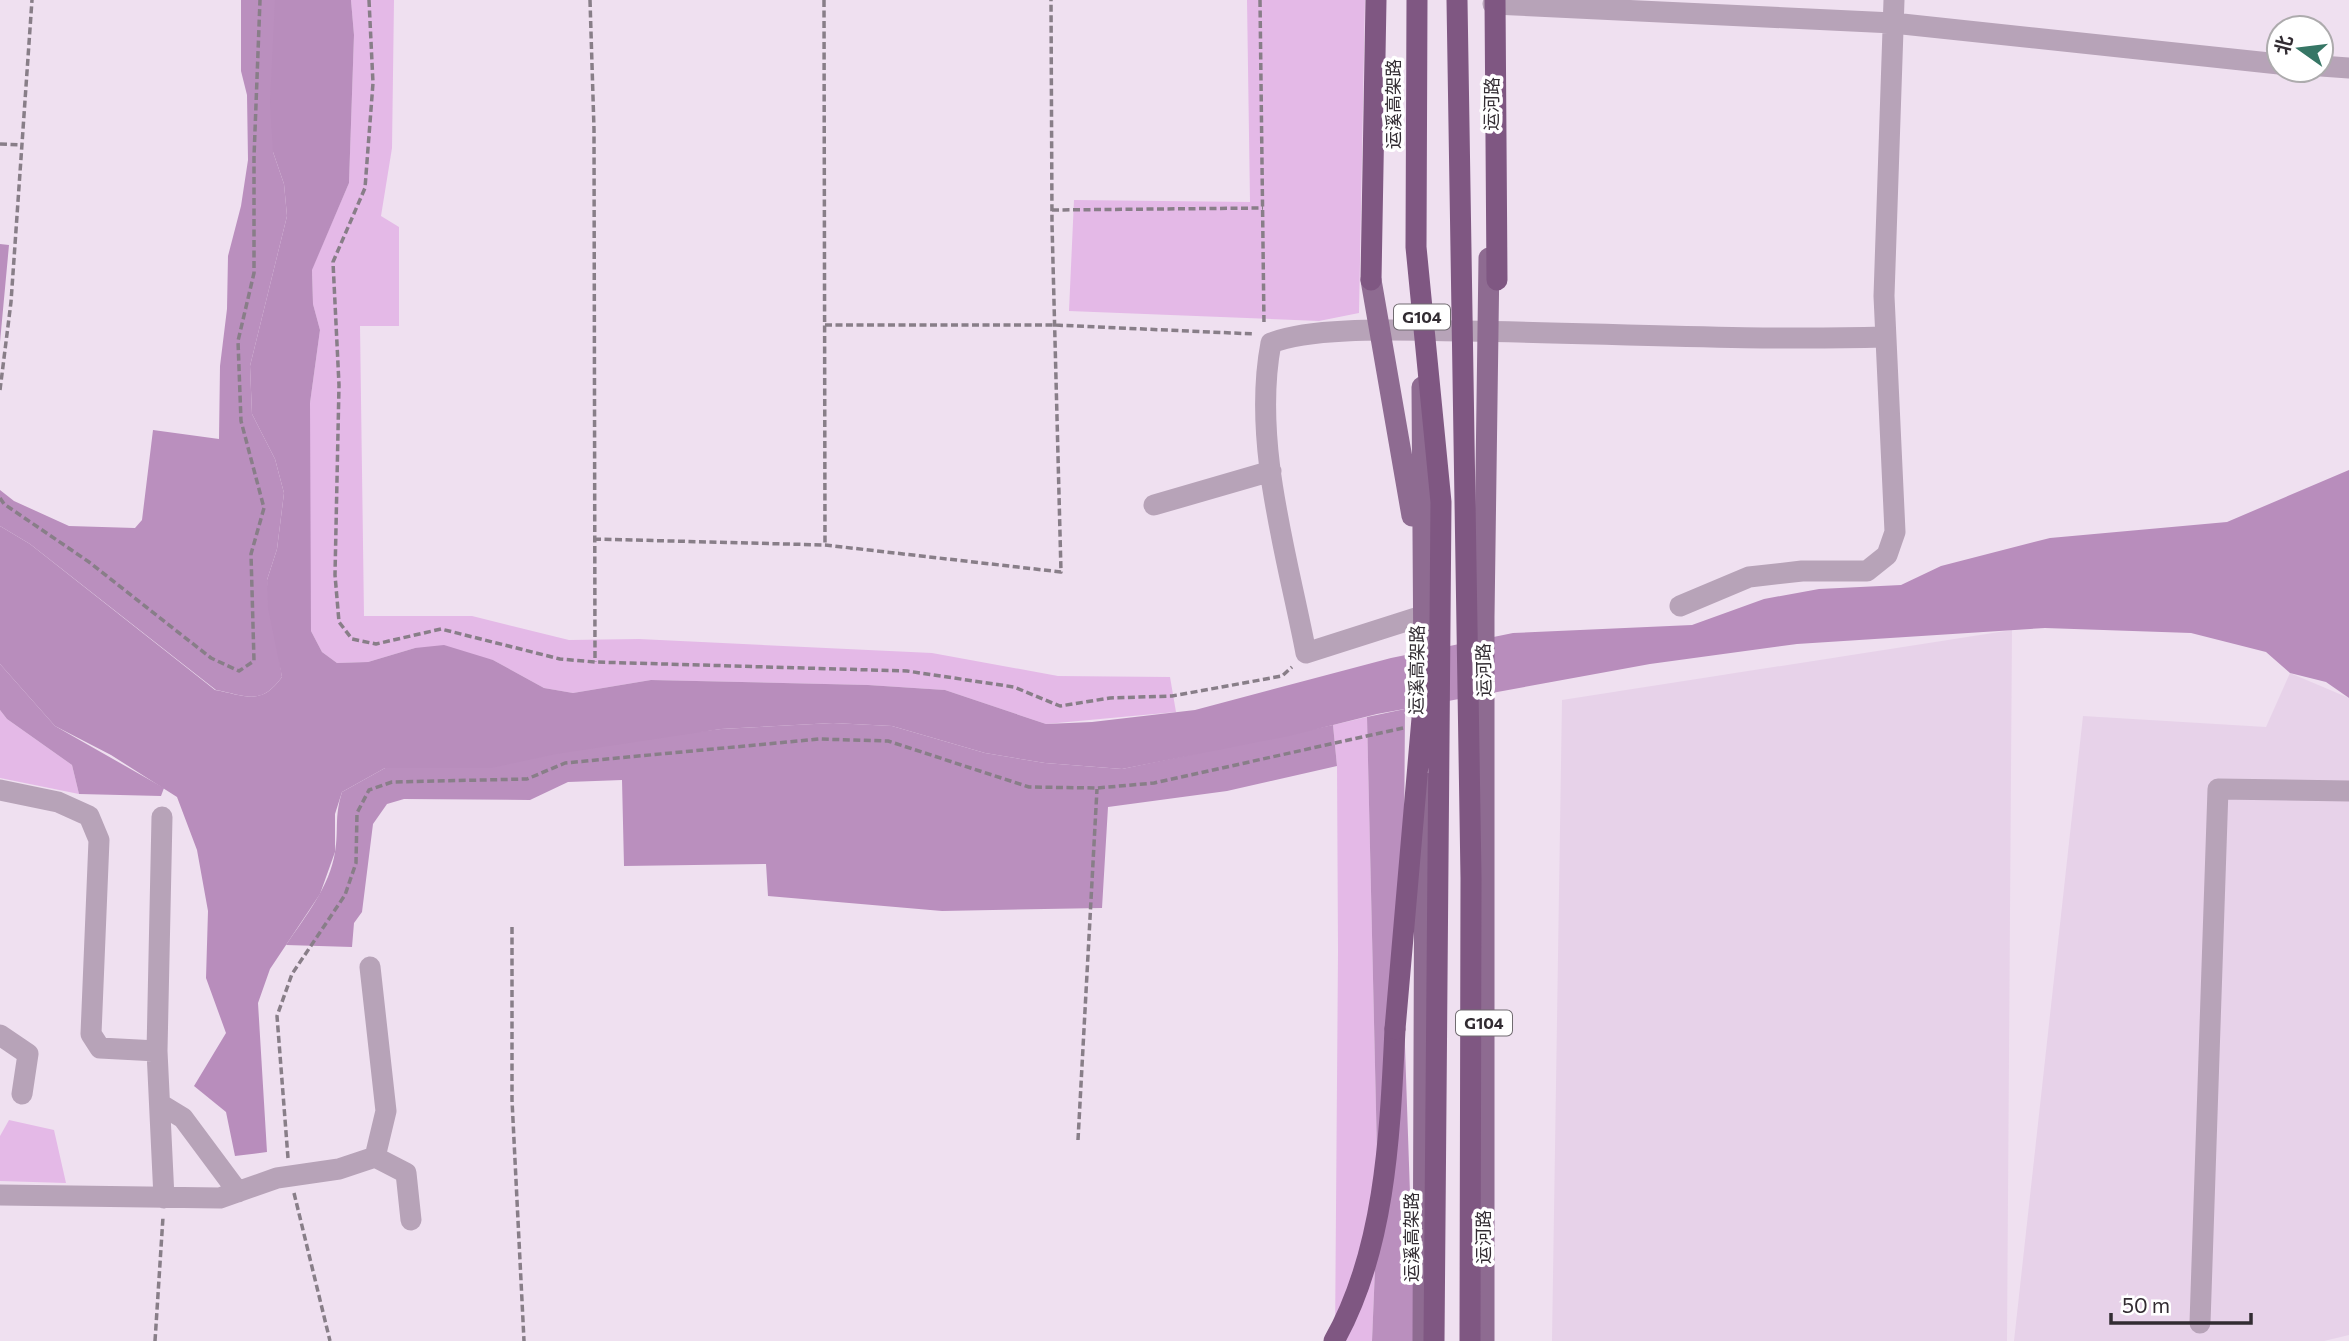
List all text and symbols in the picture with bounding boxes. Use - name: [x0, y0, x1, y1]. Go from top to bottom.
- north arrow: [2265, 14, 2335, 84]
- text: 北: [2270, 33, 2296, 57]
- street label: 运溪高架路: [1382, 59, 1404, 149]
- street label: 运河路: [1480, 77, 1502, 131]
- road number: G104: [1394, 304, 1450, 330]
- street label: 运溪高架路: [1404, 625, 1428, 715]
- street label: 运河路: [1472, 643, 1494, 697]
- road number: G104: [1456, 1010, 1512, 1036]
- street label: 运溪高架路: [1400, 1192, 1422, 1282]
- street label: 运河路: [1472, 1210, 1494, 1264]
- scale bar: [2111, 1282, 2251, 1326]
- text: 50 m: [2122, 1292, 2170, 1317]

